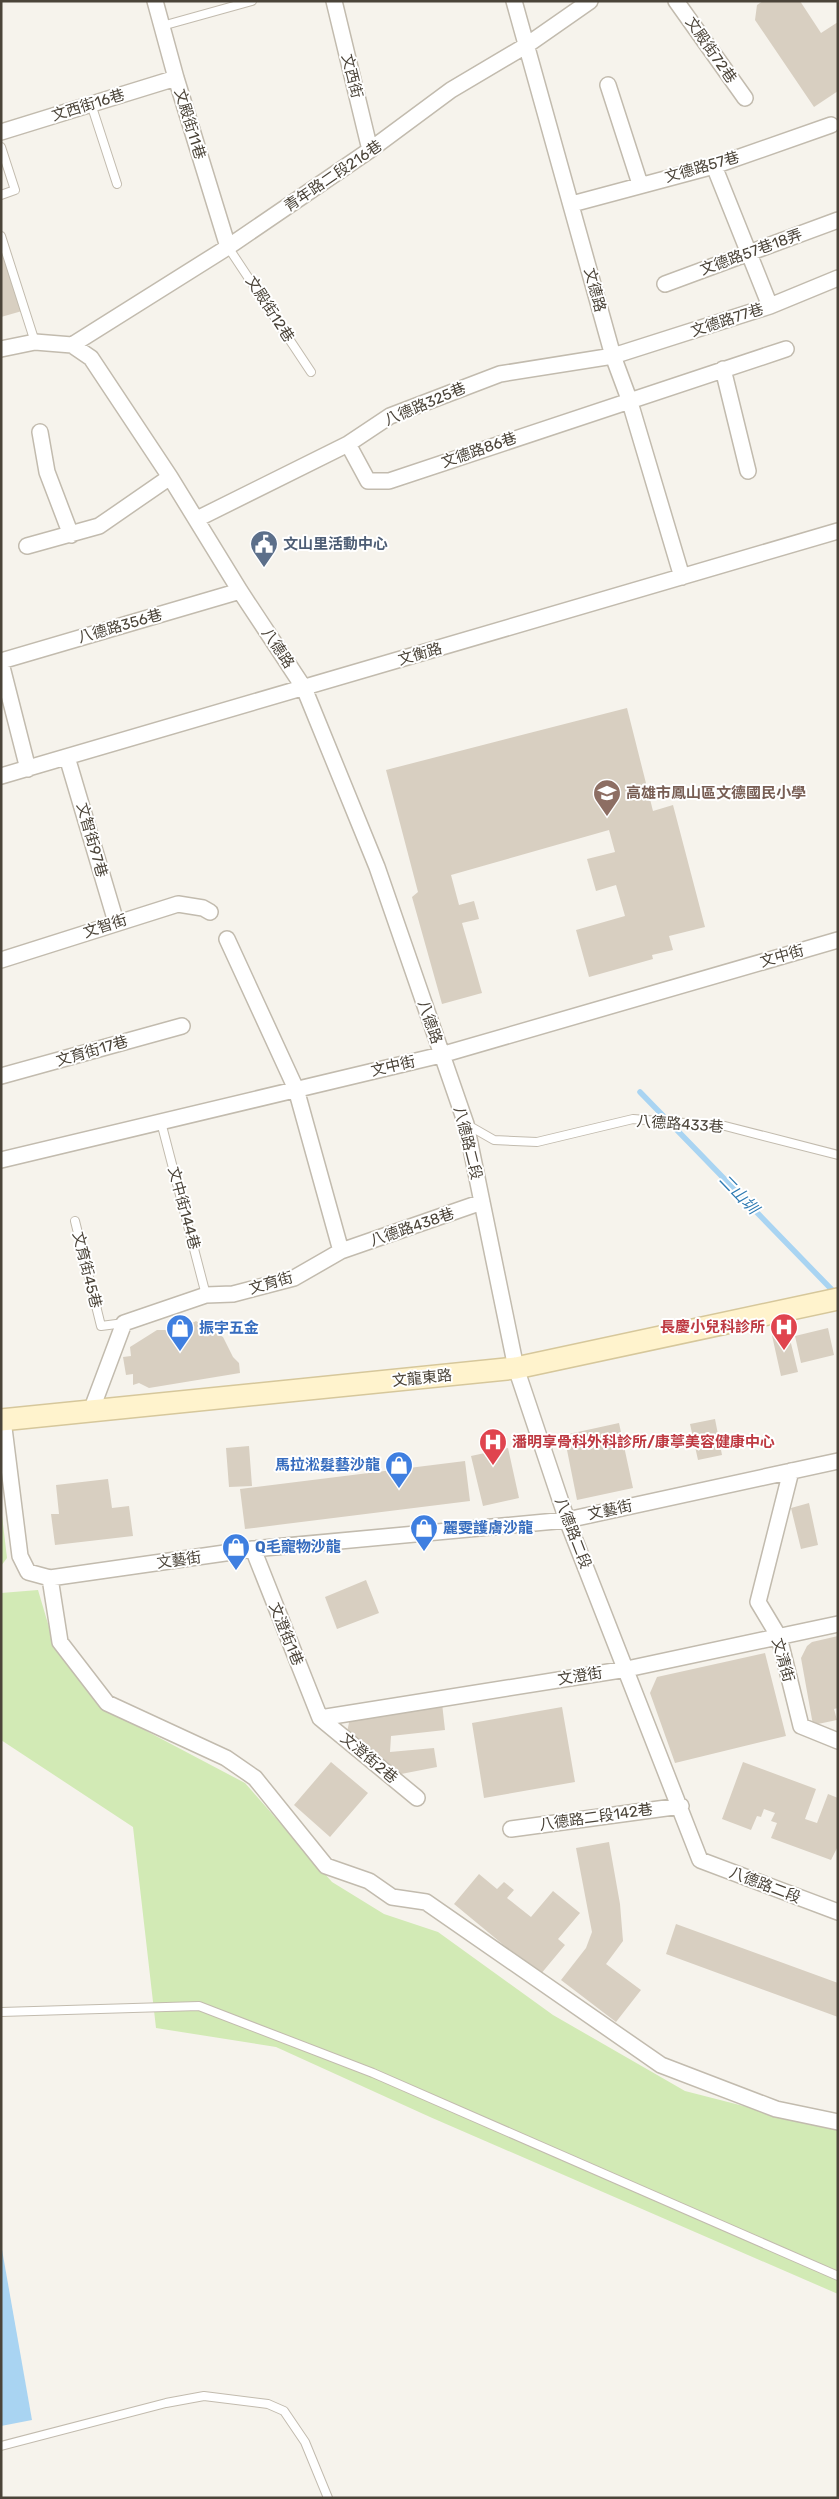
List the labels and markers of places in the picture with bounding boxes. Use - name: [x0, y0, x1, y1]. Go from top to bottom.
- public building icon: 文山里活動中心: [249, 529, 279, 568]
- place label: 文山里活動中心: [283, 535, 388, 553]
- school or university icon: 高雄市鳳山區文德國民小學: [592, 778, 622, 817]
- place label: 高雄市鳳山區文德國民小學: [626, 784, 806, 802]
- hospital icon: 長慶小兒科診所: [769, 1312, 799, 1351]
- shop icon: 振宇五金: [165, 1313, 195, 1352]
- place label: 長慶小兒科診所: [660, 1318, 765, 1336]
- place label: 振宇五金: [199, 1319, 259, 1337]
- hospital icon: 潘明享骨科外科診所/康葶美容健康中心: [478, 1427, 508, 1466]
- place label: 潘明享骨科外科診所/康葶美容健康中心: [512, 1433, 775, 1451]
- shop icon: 馬拉淞髮藝沙龍: [384, 1450, 414, 1489]
- place label: 馬拉淞髮藝沙龍: [275, 1456, 380, 1474]
- shop icon: 麗雯護膚沙龍: [409, 1513, 439, 1552]
- place label: 麗雯護膚沙龍: [443, 1519, 533, 1537]
- shop icon: Q毛寵物沙龍: [221, 1532, 251, 1571]
- place label: Q毛寵物沙龍: [255, 1538, 341, 1556]

